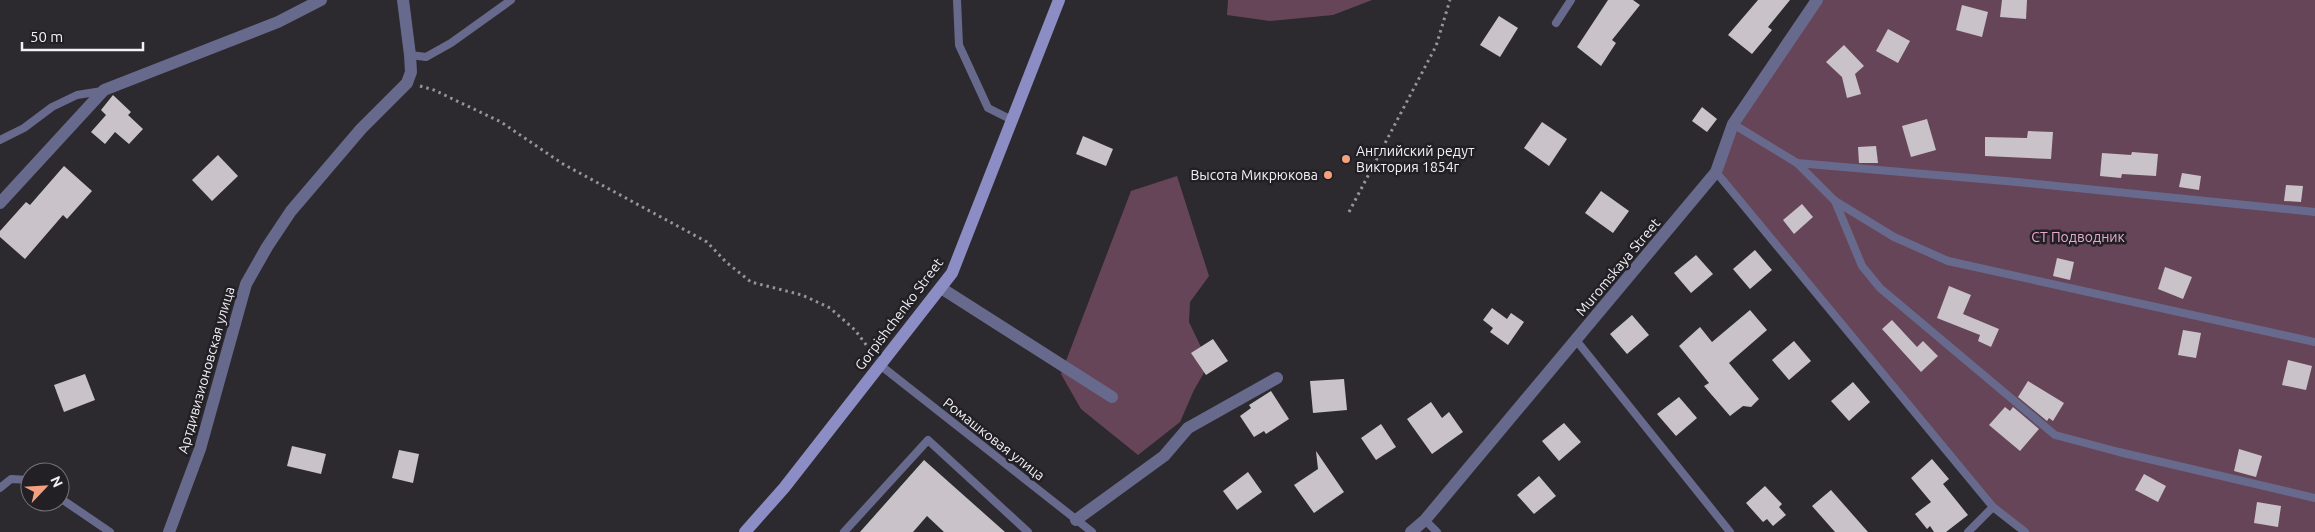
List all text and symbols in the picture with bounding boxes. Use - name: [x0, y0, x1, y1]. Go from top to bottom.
- scale bar: [22, 20, 144, 52]
- text: 50 m: [30, 28, 63, 45]
- place label: Английский редут Виктория 1854г: [1356, 143, 1475, 175]
- marker: Английский редут Виктория 1854г: [1340, 153, 1352, 165]
- place label: Высота Микрюкова: [1190, 167, 1318, 183]
- marker: Высота Микрюкова: [1322, 169, 1334, 181]
- street label: Muromskaya Street: [1573, 215, 1664, 319]
- park label: СТ Подводник: [2031, 229, 2125, 245]
- street label: Gorpishchenko Street: [852, 255, 947, 373]
- street label: Артдивизионовская улица: [174, 285, 238, 455]
- street label: Ромашковая улица: [940, 394, 1048, 484]
- north arrow: [20, 462, 70, 512]
- text: N: [47, 473, 66, 490]

